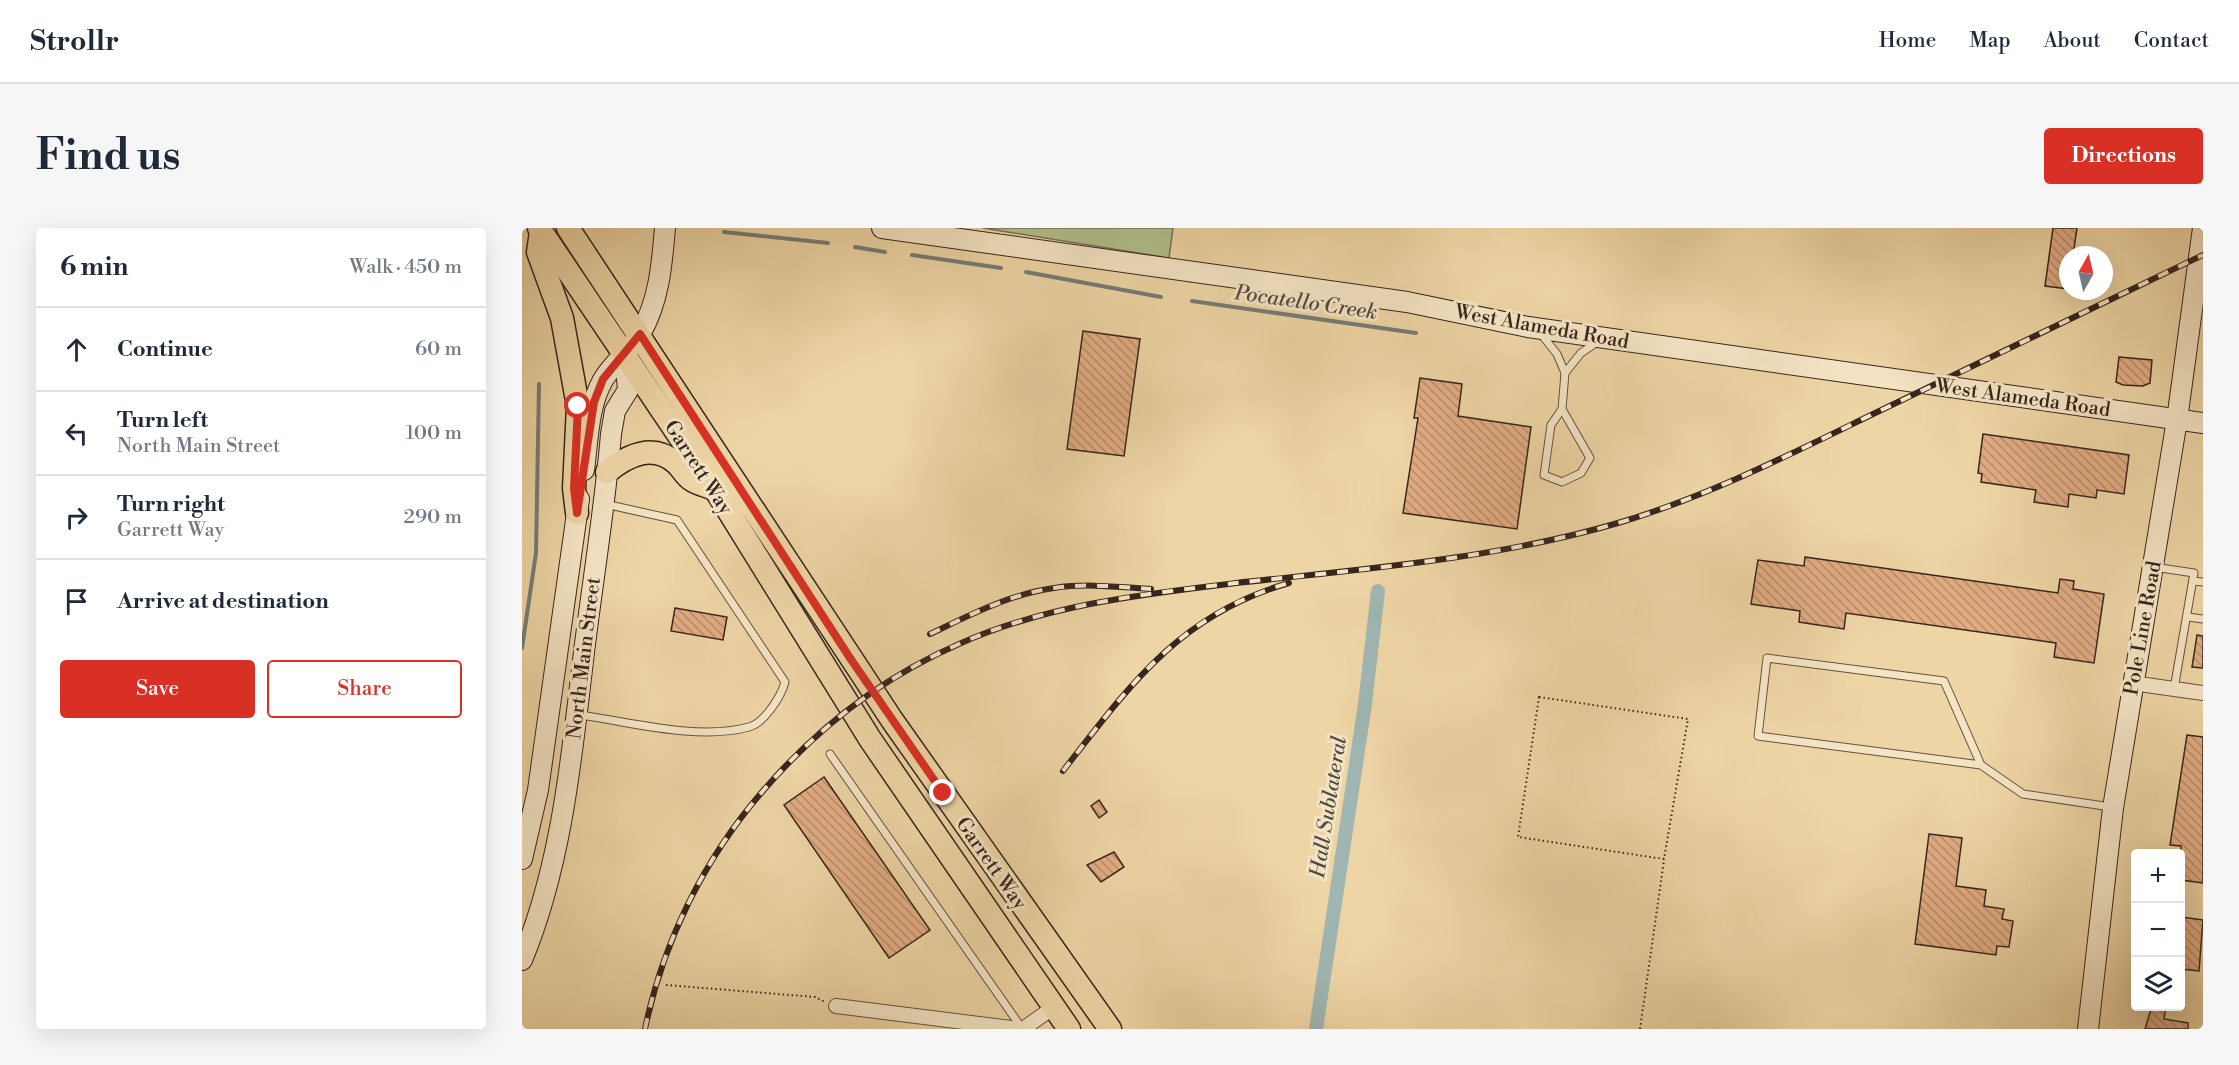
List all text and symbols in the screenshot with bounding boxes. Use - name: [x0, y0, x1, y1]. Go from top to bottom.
- text: Strollr: [30, 24, 119, 59]
- text: Home: [1879, 28, 1936, 54]
- text: Map: [1969, 28, 2011, 54]
- text: About: [2044, 28, 2101, 54]
- text: Contact: [2134, 28, 2209, 54]
- button: Directions: [2044, 128, 2203, 184]
- text: Find us: [36, 130, 180, 183]
- north arrow: [2059, 246, 2113, 300]
- text: 6 min: [60, 251, 128, 283]
- text: Walk · 450 m: [349, 255, 462, 280]
- water label: Pocatello Creek: [1232, 280, 1379, 326]
- street label: West Alameda Road: [1452, 300, 1631, 355]
- icon: ahead: [60, 333, 93, 366]
- text: Continue: [117, 336, 213, 363]
- text: 60 m: [415, 337, 462, 362]
- street label: West Alameda Road: [1933, 374, 2113, 423]
- route start: [564, 392, 590, 418]
- text: Turn left: [117, 407, 208, 434]
- street label: Garrett Way: [658, 416, 738, 520]
- icon: left: [60, 417, 93, 450]
- text: 100 m: [406, 421, 462, 446]
- text: North Main Street: [117, 434, 280, 459]
- text: Turn right: [117, 491, 225, 518]
- icon: right: [60, 501, 93, 534]
- text: 290 m: [404, 505, 462, 530]
- text: Garrett Way: [117, 518, 224, 543]
- street label: Pole Line Road: [2119, 558, 2168, 697]
- street label: North Main Street: [562, 576, 607, 741]
- icon: arrive: [60, 585, 93, 618]
- text: Arrive at destination: [117, 588, 329, 615]
- button: Save: [60, 660, 255, 718]
- button: Share: [267, 660, 462, 718]
- water label: Hall Sublateral: [1305, 734, 1353, 881]
- route end: [929, 779, 955, 805]
- street label: Garrett Way: [950, 813, 1032, 915]
- map controls: [2131, 849, 2185, 1011]
- button: +: [2131, 849, 2185, 903]
- button: −: [2131, 903, 2185, 957]
- button: layers: [2131, 957, 2185, 1011]

